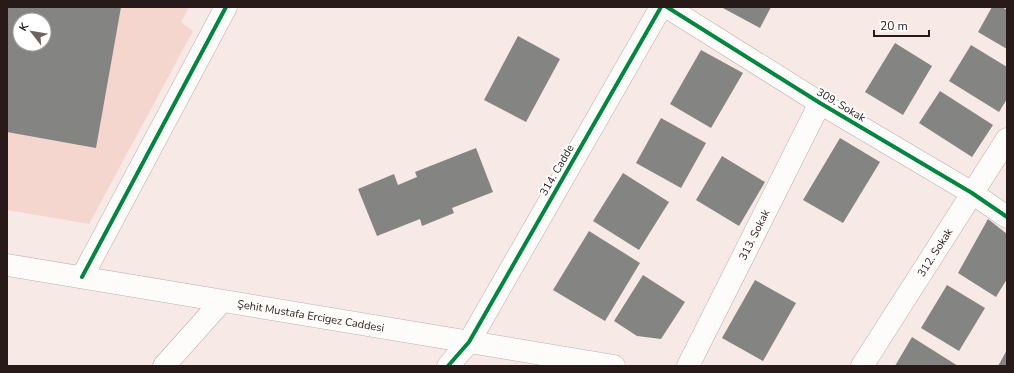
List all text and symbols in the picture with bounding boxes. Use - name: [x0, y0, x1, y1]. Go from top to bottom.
- north arrow: [12, 12, 52, 52]
- scale bar: [874, 12, 929, 38]
- text: 20 m: [880, 18, 908, 34]
- text: K: [16, 20, 33, 34]
- street label: 309. Sokak: [814, 84, 869, 126]
- street label: 314. Cadde: [536, 142, 578, 198]
- street label: 313. Sokak: [735, 206, 773, 262]
- street label: 312. Sokak: [914, 225, 956, 279]
- street label: Şehit Mustafa Ercigez Caddesi: [236, 296, 385, 335]

